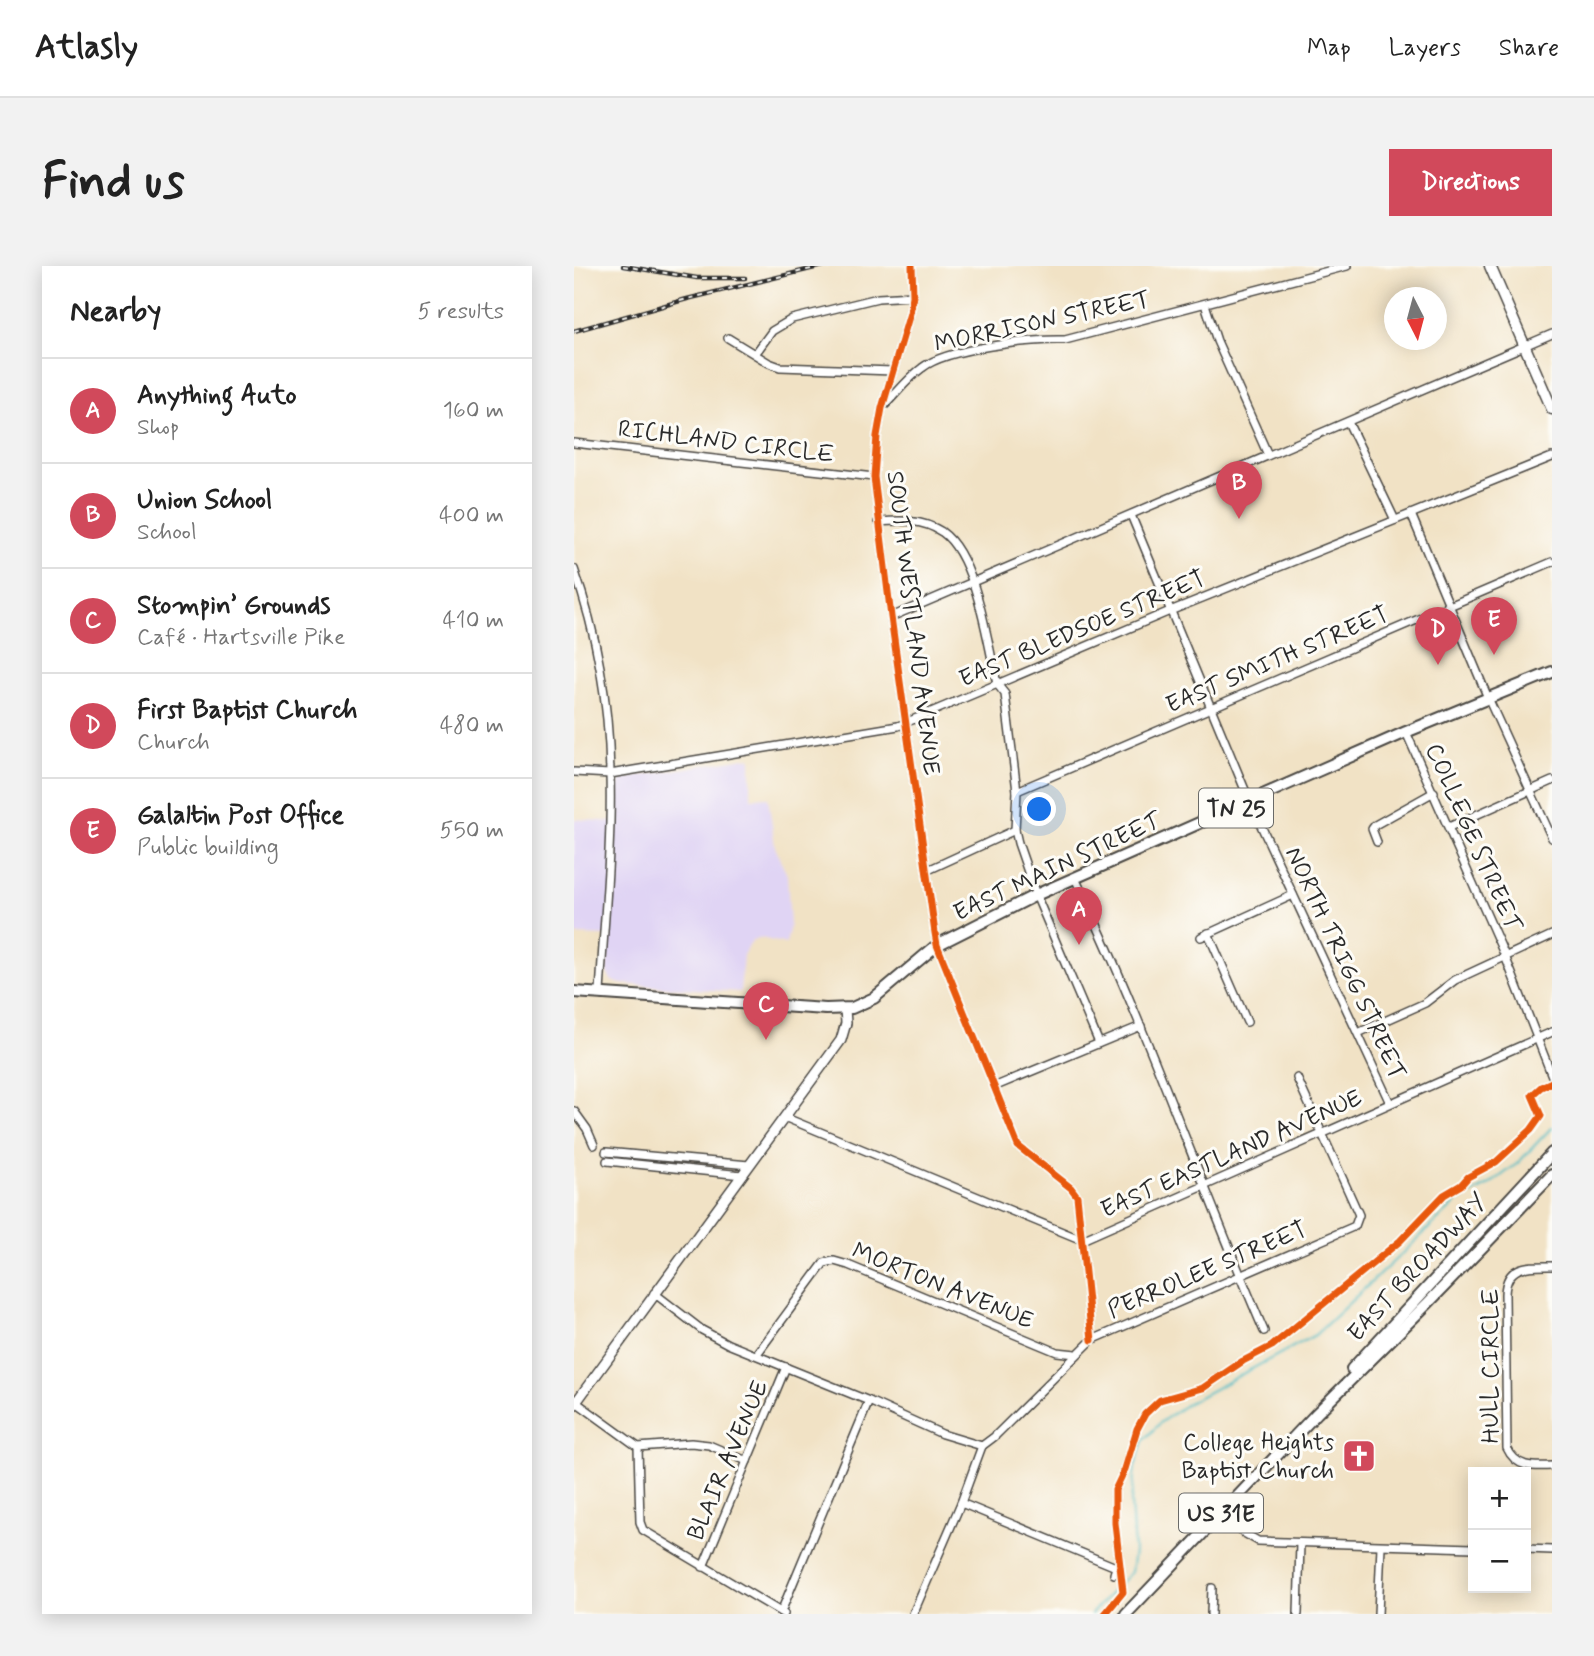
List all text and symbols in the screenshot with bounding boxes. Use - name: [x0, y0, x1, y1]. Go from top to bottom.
- text: Atlasly: [35, 26, 138, 70]
- text: Map: [1307, 33, 1351, 64]
- text: Layers: [1389, 33, 1461, 64]
- text: Share: [1499, 33, 1559, 64]
- button: Directions: [1389, 149, 1552, 216]
- text: Find us: [42, 150, 185, 215]
- street label: MORRISON STREET: [932, 284, 1153, 360]
- north arrow: [1384, 287, 1447, 350]
- text: Nearby: [70, 292, 161, 331]
- text: 5 results: [418, 297, 504, 327]
- text: Anything Auto: [137, 379, 297, 413]
- text: A: [85, 396, 101, 426]
- text: 160 m: [443, 396, 504, 426]
- text: Shop: [137, 413, 179, 443]
- street label: RICHLAND CIRCLE: [616, 414, 836, 471]
- pin: B: [1216, 461, 1262, 519]
- street label: SOUTH WESTLAND AVENUE: [878, 469, 947, 777]
- text: Union School: [137, 484, 272, 518]
- text: B: [86, 501, 100, 531]
- text: 400 m: [439, 501, 504, 531]
- text: School: [137, 518, 197, 548]
- street label: EAST BLEDSOE STREET: [955, 563, 1211, 695]
- text: Stompin’ Grounds: [137, 589, 331, 623]
- pin: E: [1471, 597, 1517, 655]
- street label: EAST SMITH STREET: [1161, 599, 1394, 721]
- text: C: [85, 606, 101, 636]
- text: 410 m: [442, 606, 504, 636]
- pin: D: [1415, 607, 1461, 665]
- text: Café · Hartsville Pike: [137, 623, 345, 653]
- text: First Baptist Church: [137, 694, 357, 728]
- text: D: [85, 711, 101, 741]
- text: 480 m: [440, 711, 504, 741]
- text: Church: [137, 728, 210, 758]
- street label: COLLEGE STREET: [1417, 739, 1528, 937]
- road number: TN 25: [1199, 788, 1273, 828]
- your location: [1022, 792, 1056, 826]
- text: Galaltin Post Office: [137, 799, 344, 833]
- street label: EAST MAIN STREET: [947, 805, 1167, 927]
- text: E: [86, 816, 100, 846]
- text: 550 m: [440, 816, 504, 846]
- text: Public building: [137, 833, 279, 863]
- street label: NORTH TRIGG STREET: [1277, 842, 1412, 1085]
- pin: A: [1056, 887, 1102, 945]
- pin: C: [743, 982, 789, 1040]
- street label: EAST EASTLAND AVENUE: [1096, 1083, 1367, 1226]
- street label: EAST BROADWAY: [1341, 1187, 1495, 1349]
- street label: PERROLEE STREET: [1103, 1214, 1312, 1326]
- street label: MORTON AVENUE: [847, 1236, 1038, 1337]
- street label: HULL CIRCLE: [1476, 1288, 1507, 1444]
- street label: BLAIR AVENUE: [681, 1376, 776, 1545]
- place label: College Heights Baptist Church: [1182, 1428, 1334, 1487]
- church icon: College Heights Baptist Church: [1340, 1437, 1378, 1475]
- map controls: [1468, 1467, 1531, 1593]
- button: +: [1468, 1467, 1531, 1530]
- road number: US 31E: [1179, 1494, 1263, 1532]
- button: −: [1468, 1530, 1531, 1593]

